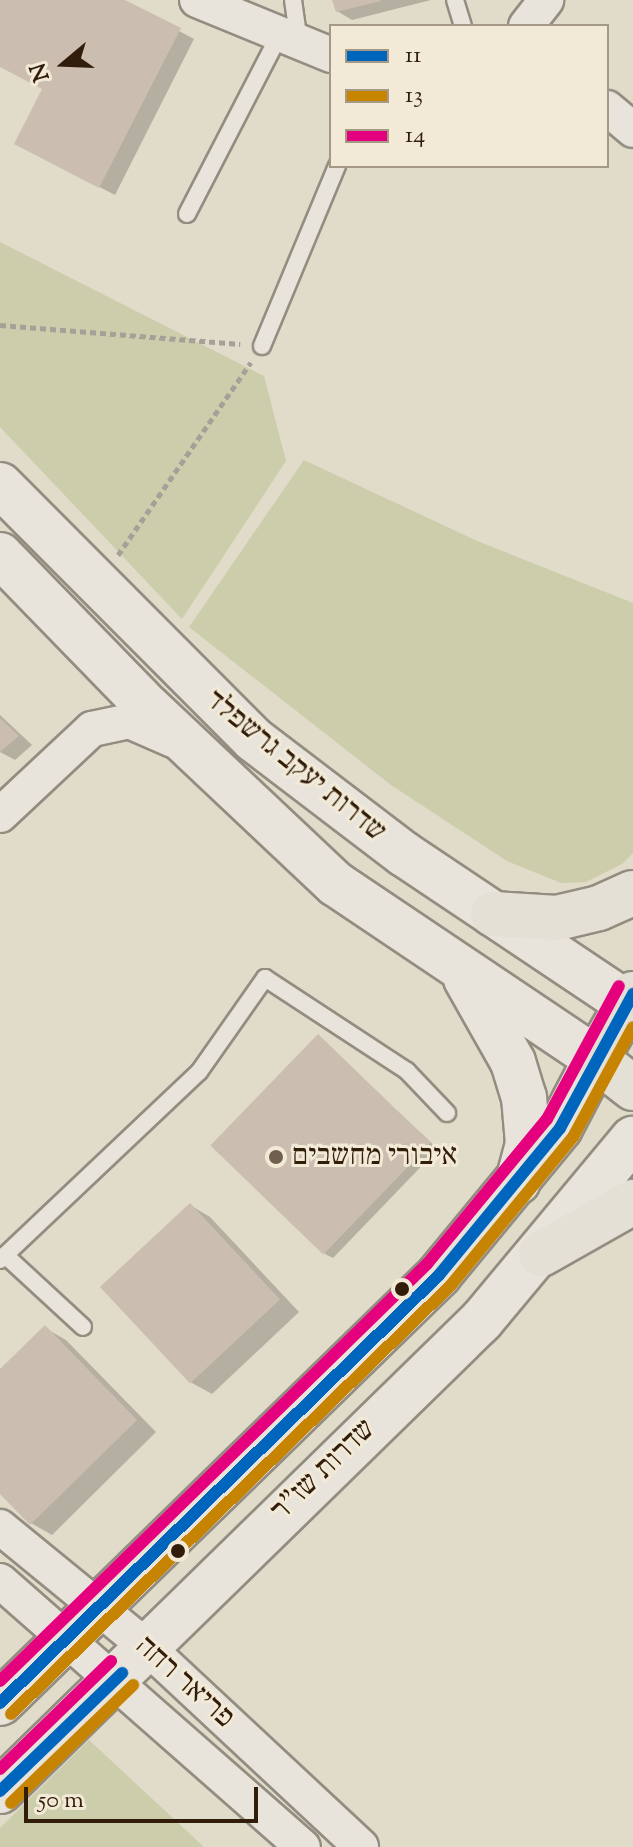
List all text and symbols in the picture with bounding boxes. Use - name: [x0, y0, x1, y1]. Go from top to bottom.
- north arrow: [24, 24, 104, 104]
- legend: [329, 24, 609, 168]
- text: 11: [405, 39, 421, 73]
- text: N: [23, 58, 59, 85]
- text: 13: [405, 79, 423, 113]
- text: 14: [405, 119, 425, 153]
- street label: שדרות יעקב גרשפלד: [198, 683, 392, 851]
- place label: איבורי מחשבים: [292, 1139, 457, 1175]
- marker: איבורי מחשבים: [267, 1148, 285, 1166]
- unlabelled marker: [394, 1281, 410, 1297]
- street label: שדרות שז"ר: [264, 1412, 384, 1530]
- unlabelled marker: [170, 1543, 186, 1559]
- street label: פריאר רחה: [127, 1629, 241, 1737]
- scale bar: [28, 1771, 262, 1821]
- text: 50 m: [38, 1784, 84, 1818]

